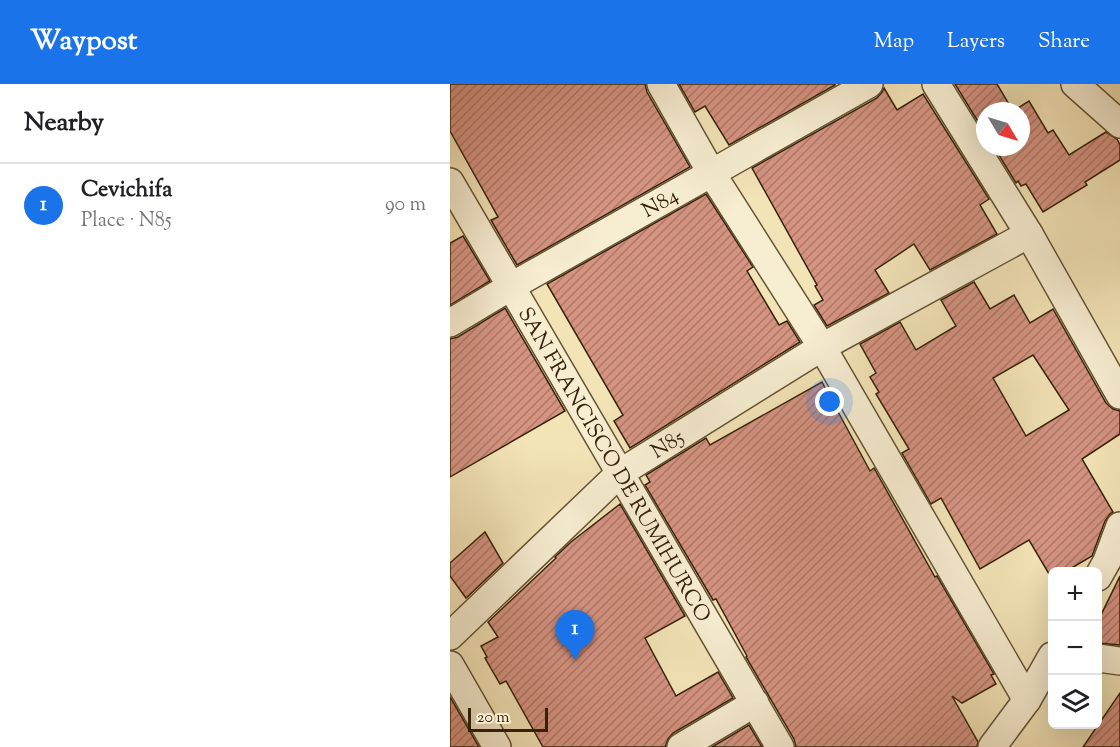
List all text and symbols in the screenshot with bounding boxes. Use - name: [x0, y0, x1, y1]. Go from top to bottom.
- text: Waypost: [30, 22, 137, 62]
- text: Map: [874, 27, 914, 57]
- text: Layers: [947, 27, 1005, 57]
- text: Share: [1038, 27, 1090, 57]
- north arrow: [976, 102, 1030, 156]
- text: Nearby: [24, 105, 104, 142]
- text: Cevichifa: [81, 175, 172, 207]
- street label: N84: [637, 182, 685, 226]
- text: 1: [40, 191, 47, 220]
- text: 90 m: [385, 191, 426, 220]
- text: Place · N85: [81, 207, 172, 236]
- street label: SAN FRANCISCO DE RUMIHURCO: [509, 302, 717, 629]
- your location: [815, 387, 844, 416]
- street label: N85: [646, 423, 691, 467]
- map controls: [1048, 567, 1102, 729]
- button: +: [1048, 567, 1102, 621]
- pin: 1: [556, 610, 594, 660]
- button: −: [1048, 621, 1102, 675]
- button: layers: [1048, 675, 1102, 729]
- scale bar: [468, 705, 548, 732]
- text: 20 m: [477, 707, 510, 730]

